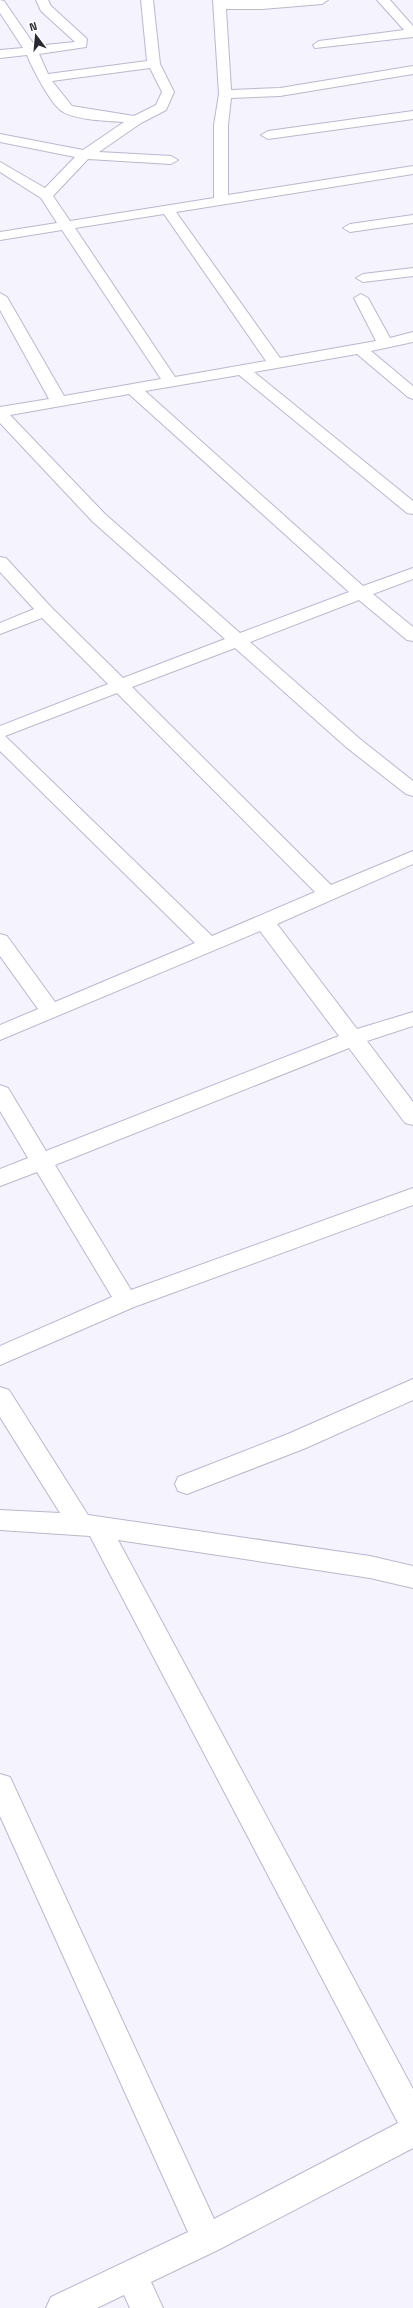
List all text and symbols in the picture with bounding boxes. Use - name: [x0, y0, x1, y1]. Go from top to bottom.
- north arrow: [16, 16, 56, 56]
- text: N: [28, 19, 39, 34]

